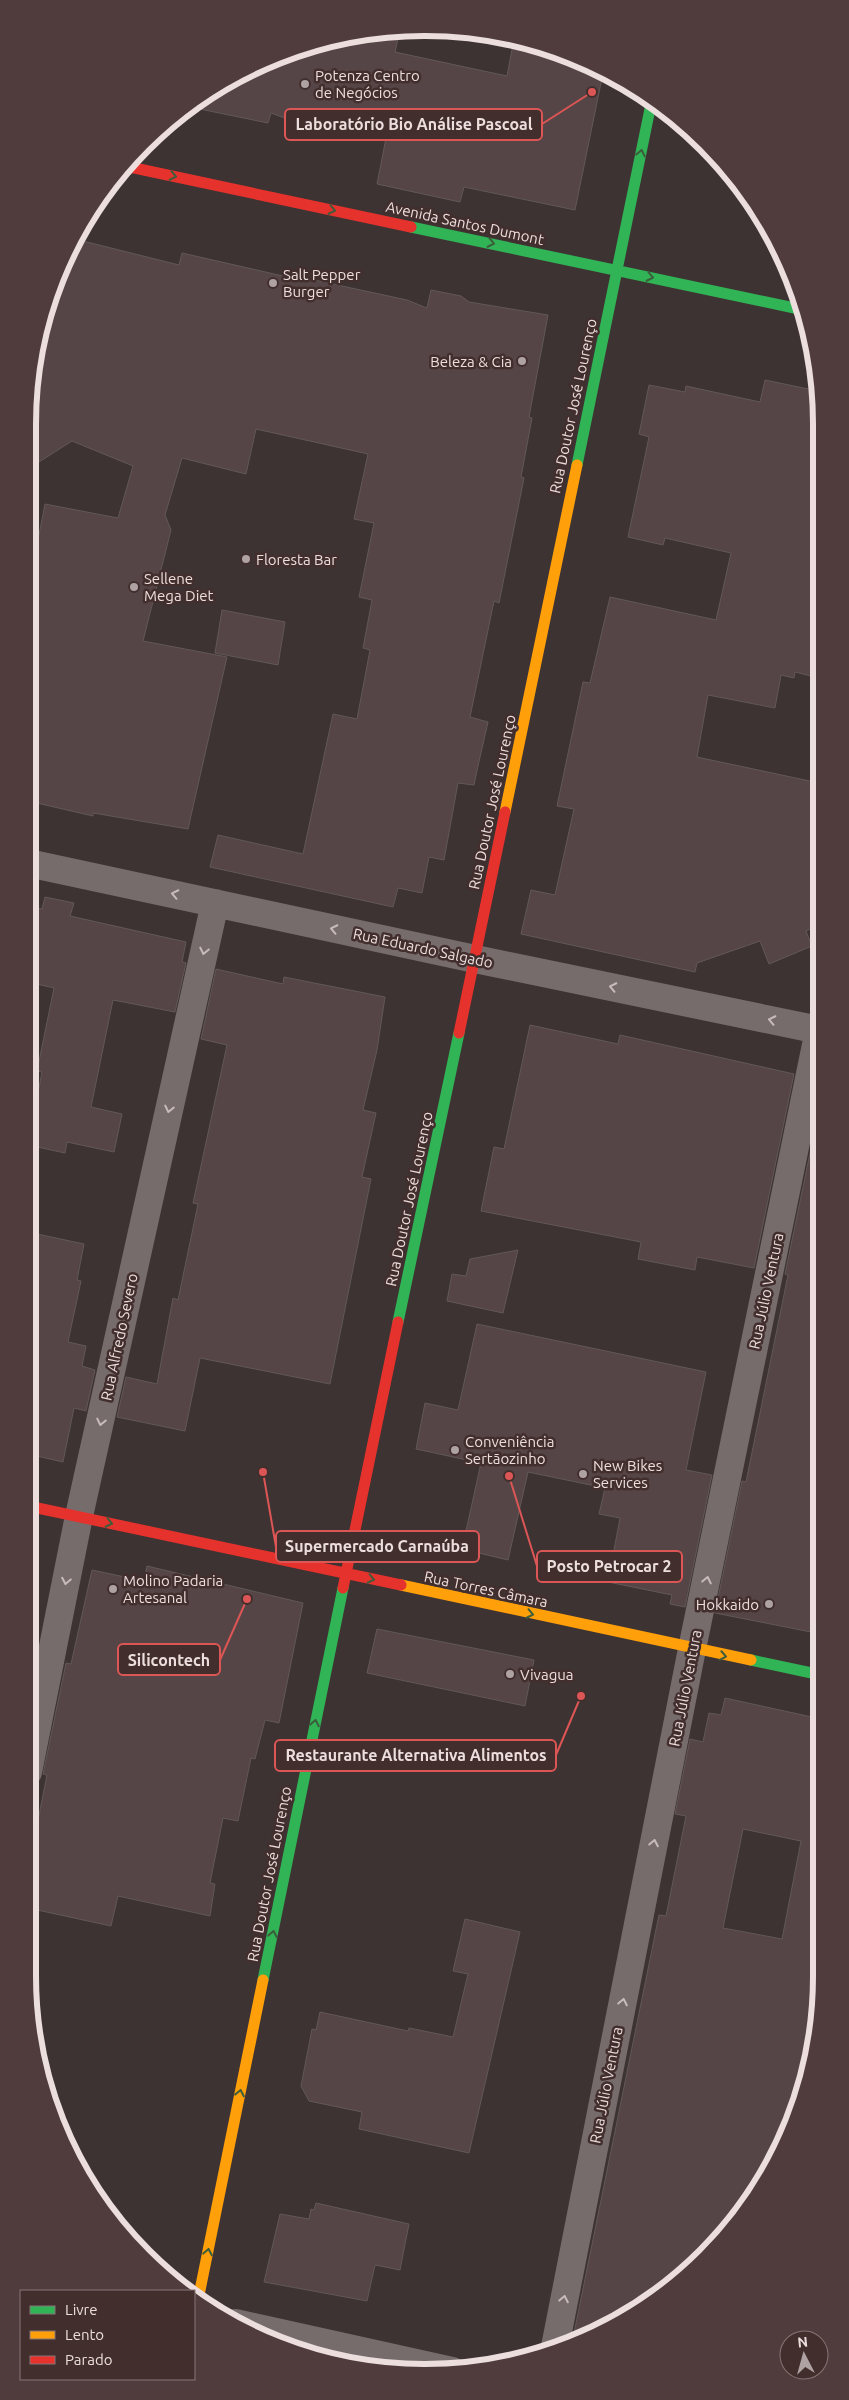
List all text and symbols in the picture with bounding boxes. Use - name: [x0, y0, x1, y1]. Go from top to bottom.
- place label: Potenza Centro de Negócios: [315, 67, 420, 101]
- marker: Potenza Centro de Negócios: [299, 78, 311, 90]
- callout: Laboratório Bio Análise Pascoal: [285, 109, 542, 140]
- text: Laboratório Bio Análise Pascoal: [295, 115, 533, 133]
- one-way arrow: [635, 149, 646, 158]
- one-way arrow: [168, 170, 177, 181]
- street label: Avenida Santos Dumont: [384, 198, 546, 248]
- one-way arrow: [327, 204, 336, 215]
- one-way arrow: [486, 238, 495, 248]
- place label: Salt Pepper Burger: [283, 266, 361, 300]
- one-way arrow: [645, 271, 654, 282]
- marker: Salt Pepper Burger: [267, 277, 279, 289]
- street label: Rua Doutor José Lourenço: [546, 317, 600, 495]
- place label: Beleza & Cia: [430, 353, 512, 370]
- marker: Beleza & Cia: [516, 355, 528, 367]
- place label: Floresta Bar: [256, 551, 337, 568]
- marker: Floresta Bar: [240, 553, 252, 565]
- place label: Sellene Mega Diet: [144, 570, 214, 604]
- marker: Sellene Mega Diet: [128, 581, 140, 593]
- street label: Rua Doutor José Lourenço: [465, 713, 519, 891]
- one-way arrow: [170, 890, 179, 900]
- one-way arrow: [329, 924, 338, 934]
- street label: Rua Eduardo Salgado: [352, 925, 494, 971]
- one-way arrow: [200, 946, 210, 955]
- one-way arrow: [608, 982, 617, 993]
- one-way arrow: [767, 1015, 776, 1026]
- one-way arrow: [165, 1105, 175, 1114]
- street label: Rua Doutor José Lourenço: [382, 1110, 436, 1288]
- street label: Rua Júlio Ventura: [745, 1231, 787, 1351]
- street label: Rua Alfredo Severo: [97, 1272, 141, 1402]
- one-way arrow: [96, 1417, 106, 1426]
- place label: Conveniência Sertãozinho: [465, 1433, 554, 1467]
- marker: Conveniência Sertãozinho: [449, 1444, 461, 1456]
- place label: New Bikes Services: [593, 1457, 662, 1491]
- marker: New Bikes Services: [577, 1468, 589, 1480]
- one-way arrow: [105, 1517, 114, 1528]
- callout: Supermercado Carnaúba: [276, 1531, 479, 1562]
- text: Supermercado Carnaúba: [285, 1537, 469, 1555]
- callout: Posto Petrocar 2: [537, 1551, 682, 1582]
- text: Posto Petrocar 2: [547, 1557, 671, 1575]
- street label: Rua Torres Câmara: [423, 1568, 549, 1610]
- place label: Molino Padaria Artesanal: [123, 1572, 223, 1606]
- one-way arrow: [366, 1573, 375, 1584]
- one-way arrow: [61, 1576, 72, 1585]
- one-way arrow: [701, 1576, 711, 1585]
- marker: Molino Padaria Artesanal: [107, 1583, 119, 1595]
- place label: Hokkaido: [696, 1596, 759, 1613]
- marker: Hokkaido: [763, 1598, 775, 1610]
- one-way arrow: [525, 1608, 534, 1619]
- street label: Rua Júlio Ventura: [665, 1628, 705, 1748]
- callout: Silicontech: [118, 1644, 220, 1675]
- one-way arrow: [718, 1650, 727, 1660]
- text: Silicontech: [128, 1651, 210, 1669]
- place label: Vivagua: [520, 1666, 574, 1683]
- marker: Vivagua: [504, 1668, 516, 1680]
- one-way arrow: [309, 1719, 320, 1727]
- callout: Restaurante Alternativa Alimentos: [275, 1740, 556, 1771]
- text: Restaurante Alternativa Alimentos: [285, 1746, 547, 1764]
- street label: Rua Doutor José Lourenço: [244, 1785, 294, 1963]
- one-way arrow: [649, 1838, 659, 1847]
- one-way arrow: [267, 1929, 277, 1938]
- one-way arrow: [617, 1998, 628, 2006]
- street label: Rua Júlio Ventura: [586, 2025, 626, 2145]
- one-way arrow: [235, 2089, 245, 2097]
- one-way arrow: [202, 2248, 213, 2257]
- legend: [20, 2290, 195, 2380]
- one-way arrow: [558, 2294, 569, 2303]
- text: Livre: [65, 2301, 98, 2318]
- text: Lento: [65, 2326, 104, 2343]
- north arrow: [779, 2330, 829, 2380]
- text: N: [797, 2334, 809, 2351]
- text: Parado: [65, 2351, 112, 2368]

